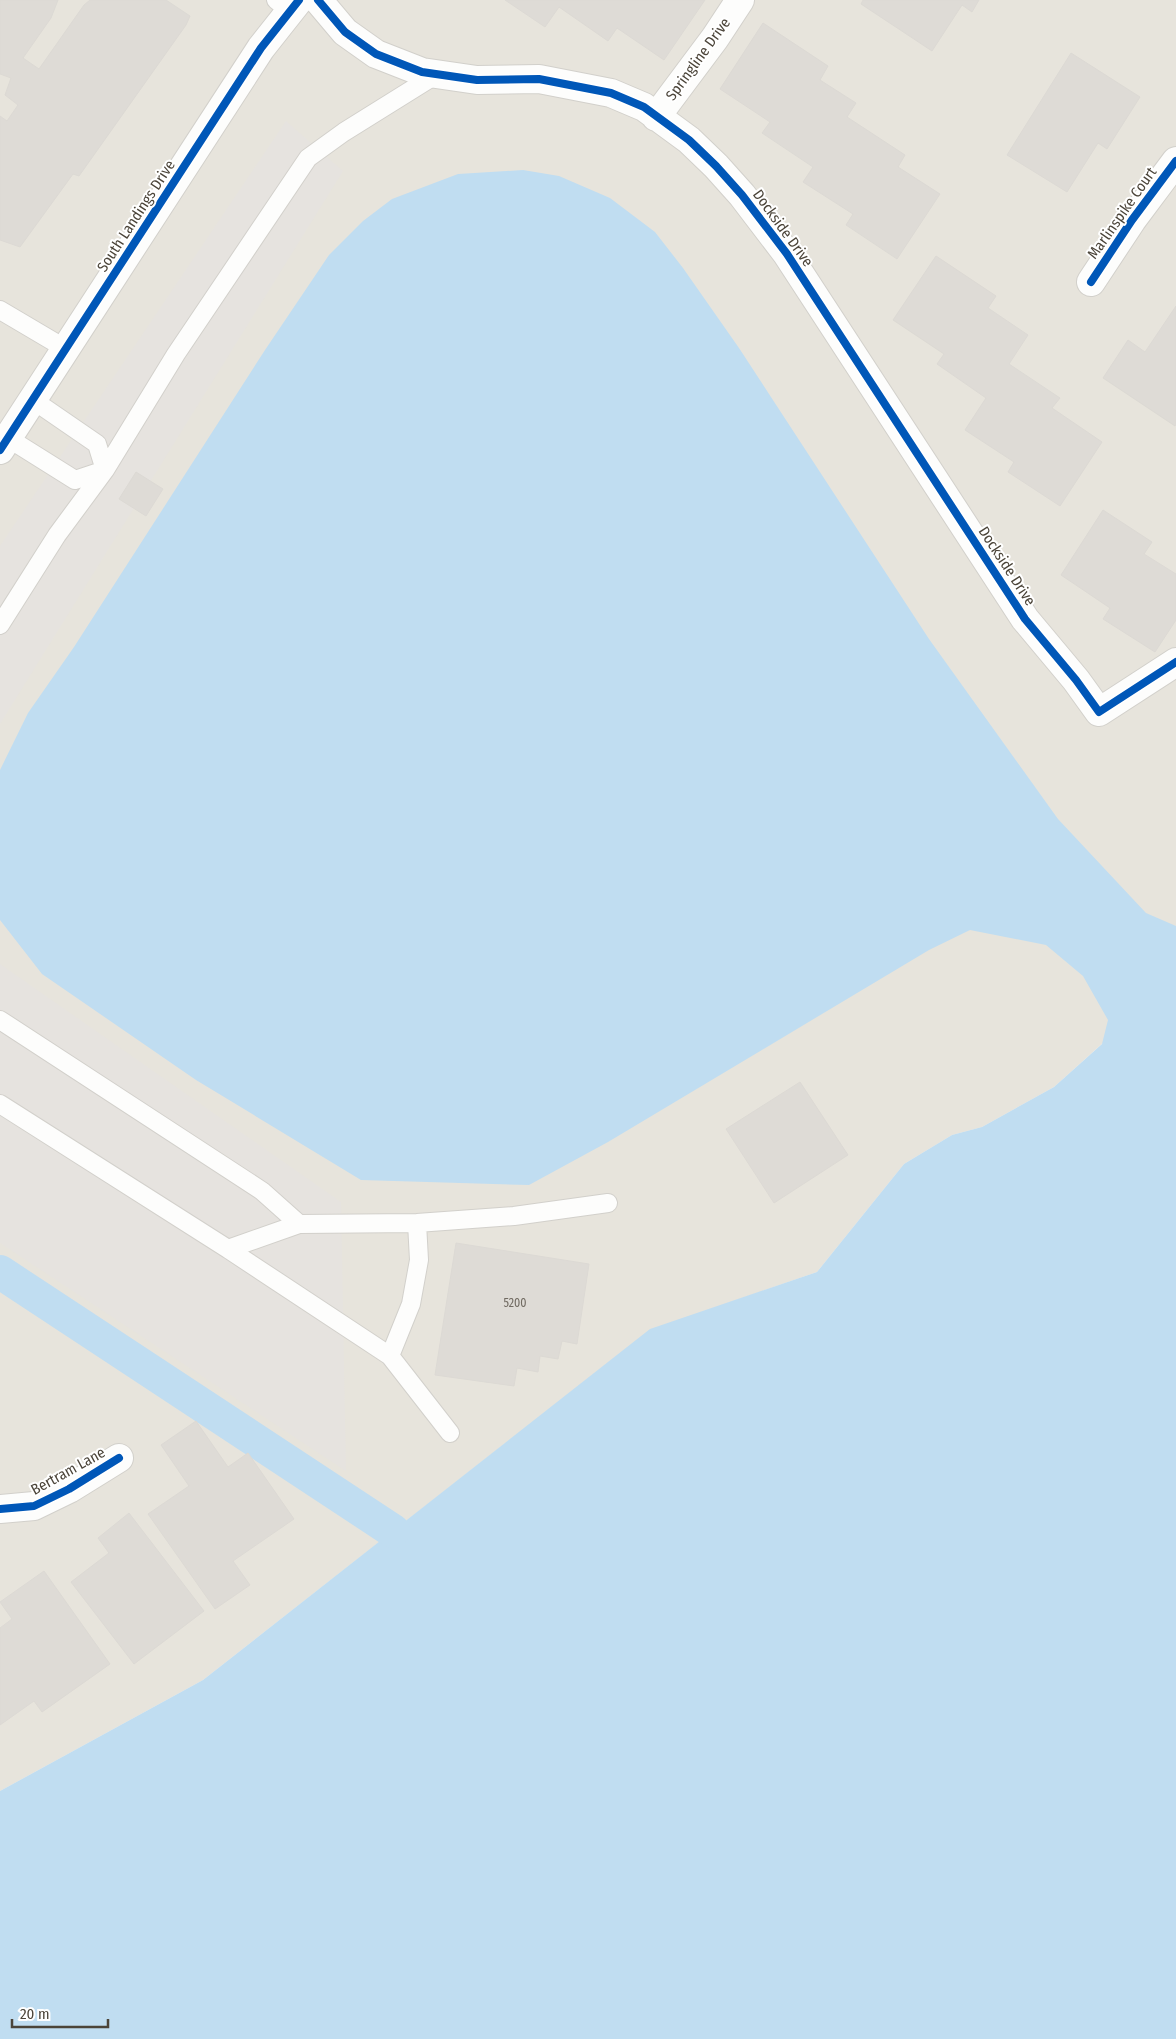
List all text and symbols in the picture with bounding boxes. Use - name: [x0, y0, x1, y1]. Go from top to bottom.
- street label: Springline Drive: [662, 14, 734, 104]
- street label: South Landings Drive: [93, 157, 179, 275]
- street label: Marlinspike Court: [1084, 164, 1160, 262]
- street label: Dockside Drive: [749, 186, 817, 270]
- street label: Dockside Drive: [975, 523, 1039, 609]
- house number: 5200: [503, 1296, 527, 1310]
- street label: Bertram Lane: [28, 1443, 108, 1499]
- scale bar: [12, 1996, 109, 2028]
- text: 20 m: [20, 2005, 50, 2023]

